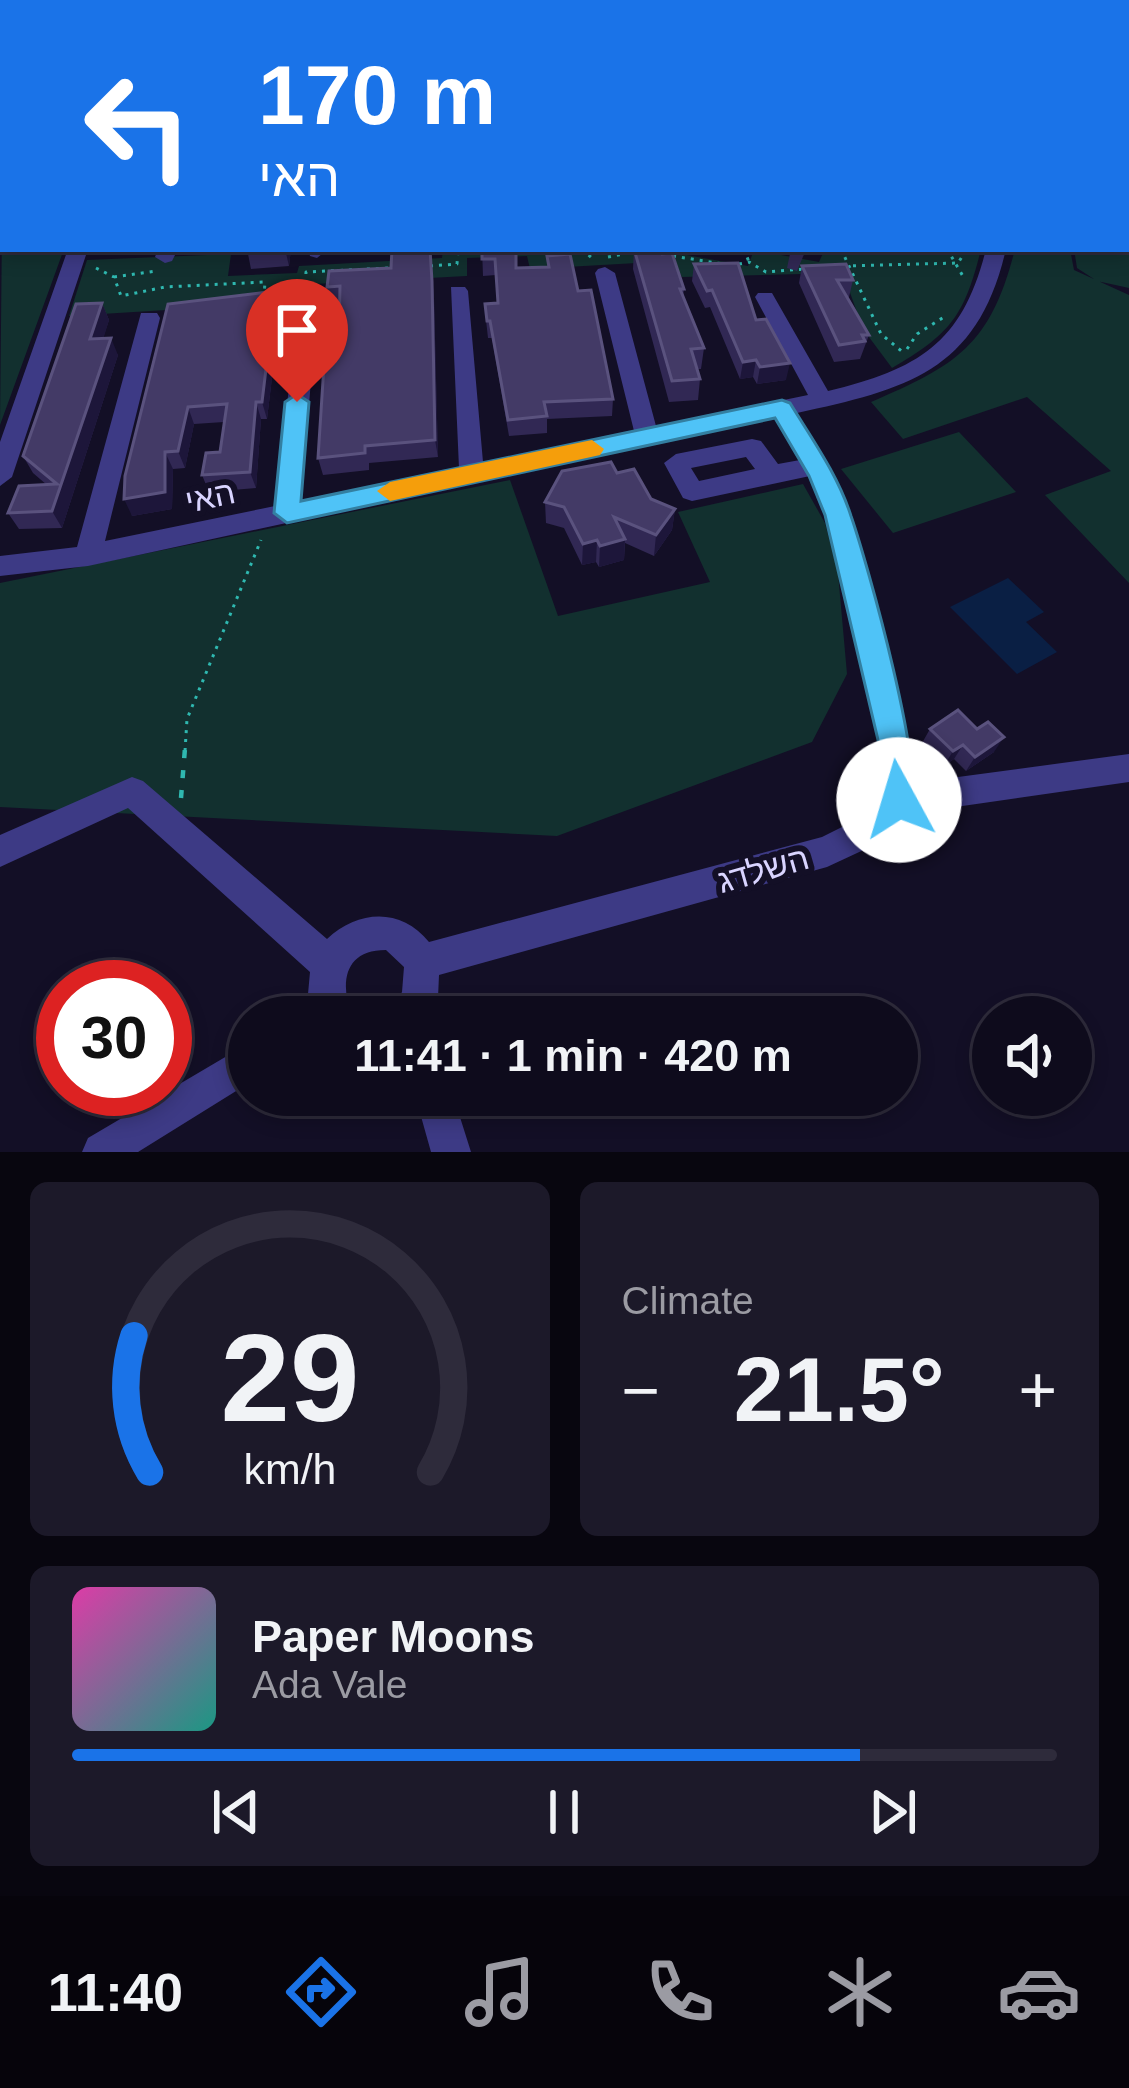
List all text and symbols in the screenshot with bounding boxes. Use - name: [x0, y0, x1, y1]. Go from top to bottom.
- icon: left: [60, 48, 216, 204]
- text: 170 m: [258, 48, 496, 142]
- text: האי: [258, 147, 340, 207]
- pin: [246, 279, 348, 402]
- icon: arrive: [264, 297, 330, 363]
- street label: האי: [182, 473, 239, 520]
- position arrow: [836, 737, 962, 863]
- street label: השלדג: [713, 839, 813, 900]
- speed limit sign: 30: [36, 960, 192, 1116]
- map controls: [972, 996, 1092, 1116]
- button: sound: [972, 996, 1092, 1116]
- text: 11:41 · 1 min · 420 m: [354, 1030, 792, 1081]
- text: Climate: [622, 1279, 754, 1322]
- text: 29: [220, 1308, 359, 1447]
- text: 21.5°: [734, 1340, 945, 1440]
- text: −: [622, 1353, 660, 1427]
- text: +: [1018, 1353, 1057, 1427]
- text: km/h: [243, 1445, 336, 1493]
- text: Paper Moons: [252, 1611, 535, 1662]
- text: Ada Vale: [252, 1663, 407, 1706]
- icon: previous: [203, 1779, 269, 1845]
- icon: pause: [531, 1779, 597, 1845]
- icon: next: [860, 1779, 926, 1845]
- icon: directions: [279, 1950, 363, 2034]
- icon: music: [458, 1950, 542, 2034]
- icon: phone: [638, 1950, 722, 2034]
- icon: climate: [818, 1950, 902, 2034]
- icon: car: [997, 1950, 1081, 2034]
- text: 11:40: [48, 1962, 183, 2022]

